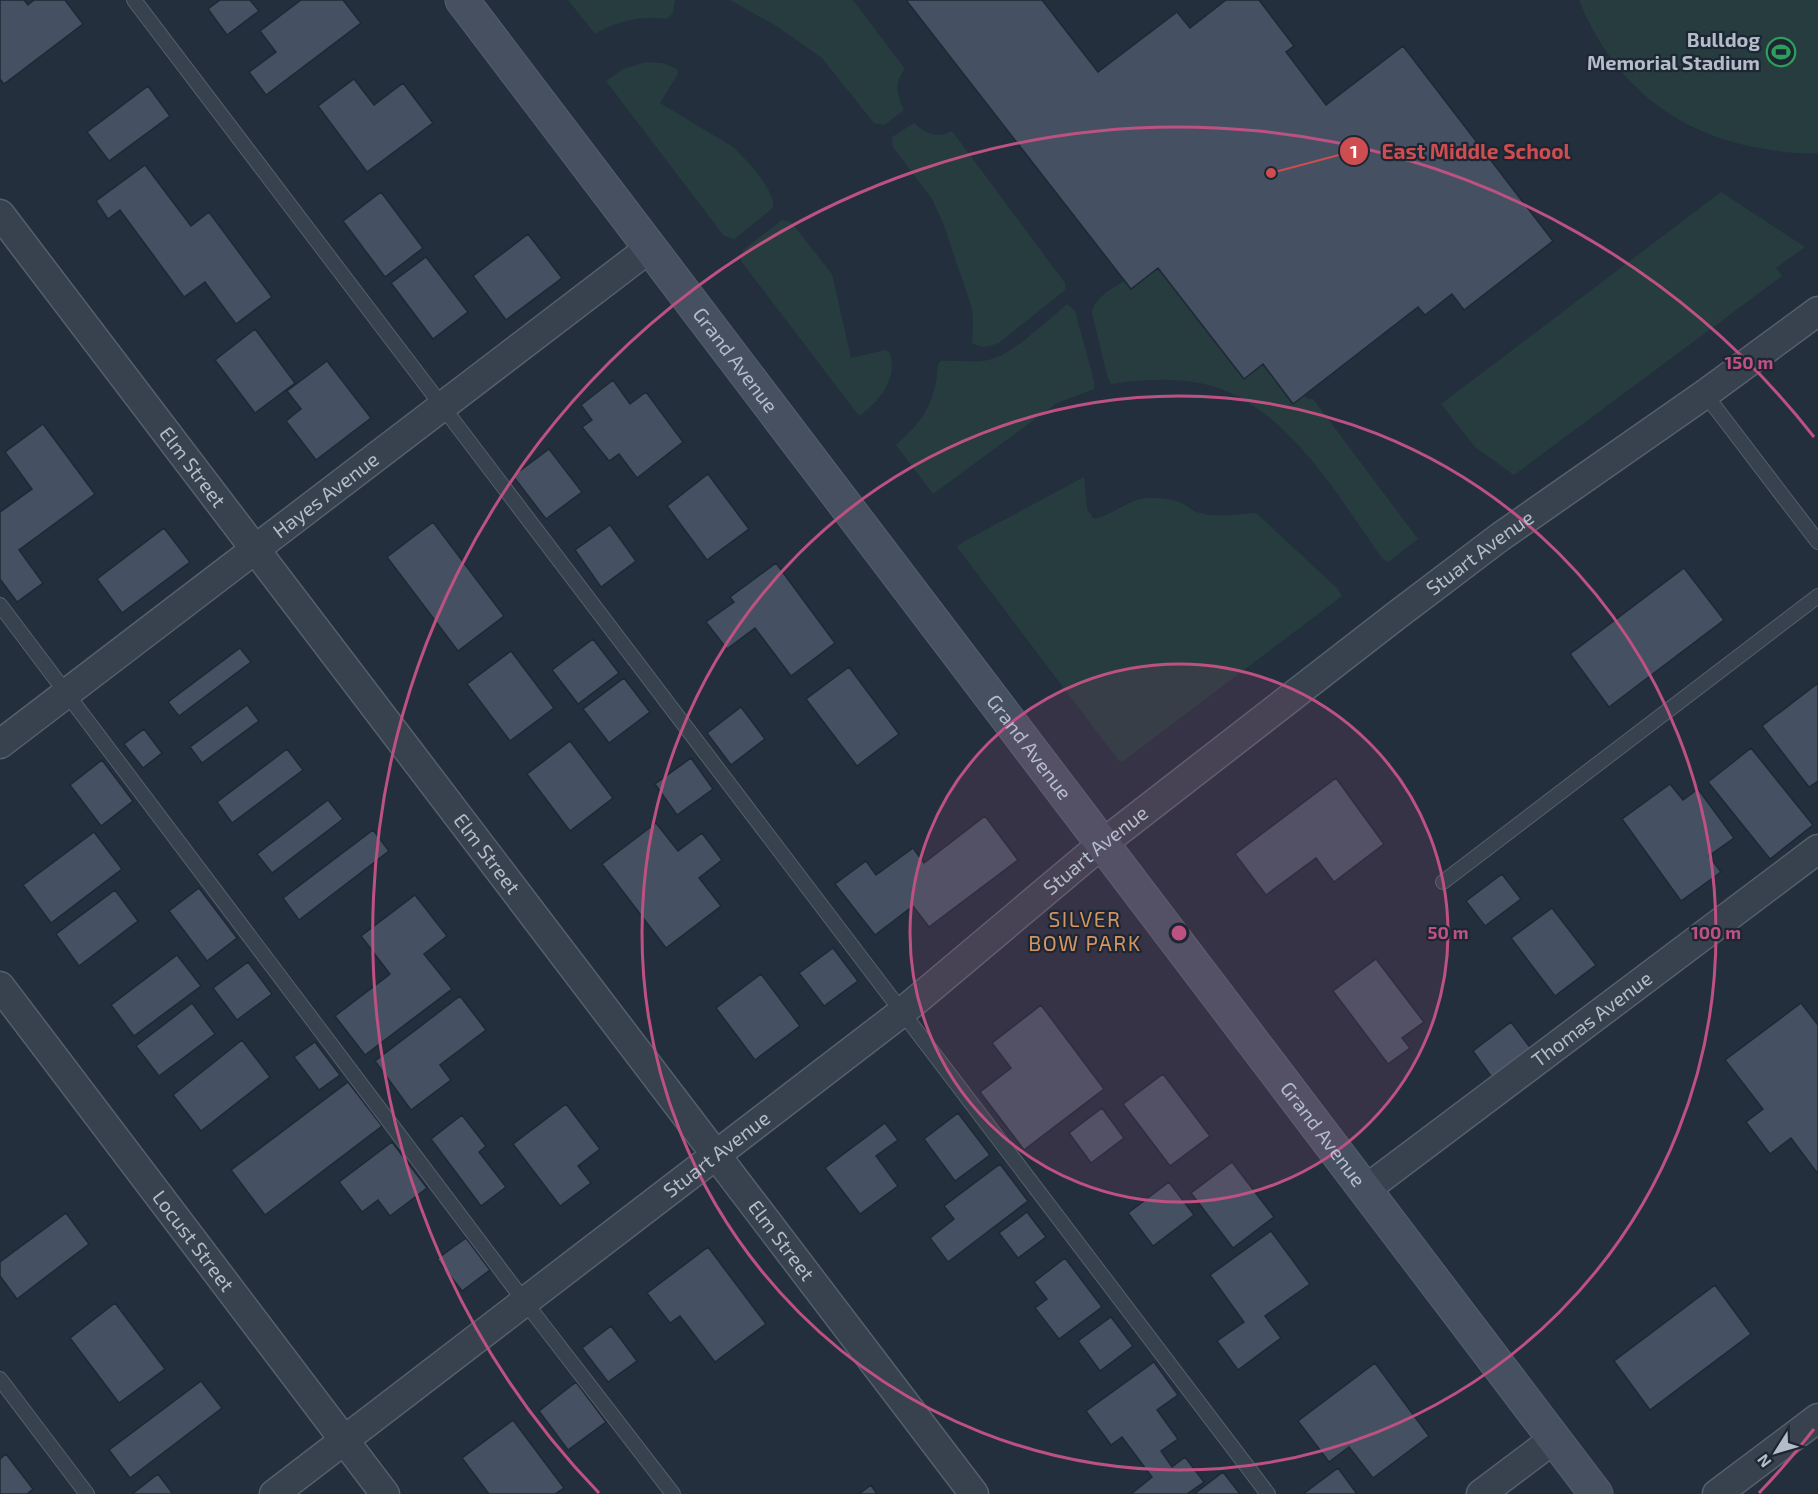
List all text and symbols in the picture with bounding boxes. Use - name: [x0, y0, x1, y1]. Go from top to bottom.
- place label: Bulldog Memorial Stadium: [1587, 27, 1760, 74]
- sports icon: Bulldog Memorial Stadium: [1765, 36, 1797, 68]
- callout: East Middle School: [1339, 132, 1582, 171]
- text: East Middle School: [1381, 138, 1571, 163]
- text: 1: [1350, 140, 1358, 162]
- street label: Grand Avenue: [689, 302, 784, 417]
- text: 150 m: [1725, 351, 1773, 373]
- street label: Elm Street: [155, 421, 232, 512]
- street label: Hayes Avenue: [268, 446, 383, 542]
- street label: Stuart Avenue: [1421, 504, 1538, 600]
- street label: Grand Avenue: [982, 689, 1077, 804]
- street label: Stuart Avenue: [1038, 800, 1152, 899]
- street label: Elm Street: [449, 808, 526, 898]
- district label: SILVER BOW PARK: [1028, 906, 1142, 955]
- text: 50 m: [1427, 921, 1469, 943]
- text: 100 m: [1691, 921, 1741, 943]
- centre of rings: [1169, 923, 1189, 943]
- street label: Thomas Avenue: [1526, 965, 1656, 1071]
- street label: Grand Avenue: [1276, 1076, 1371, 1191]
- street label: Stuart Avenue: [658, 1105, 774, 1202]
- street label: Locust Street: [148, 1185, 240, 1296]
- street label: Elm Street: [744, 1195, 820, 1285]
- north arrow: [1746, 1422, 1806, 1482]
- text: N: [1753, 1451, 1775, 1472]

